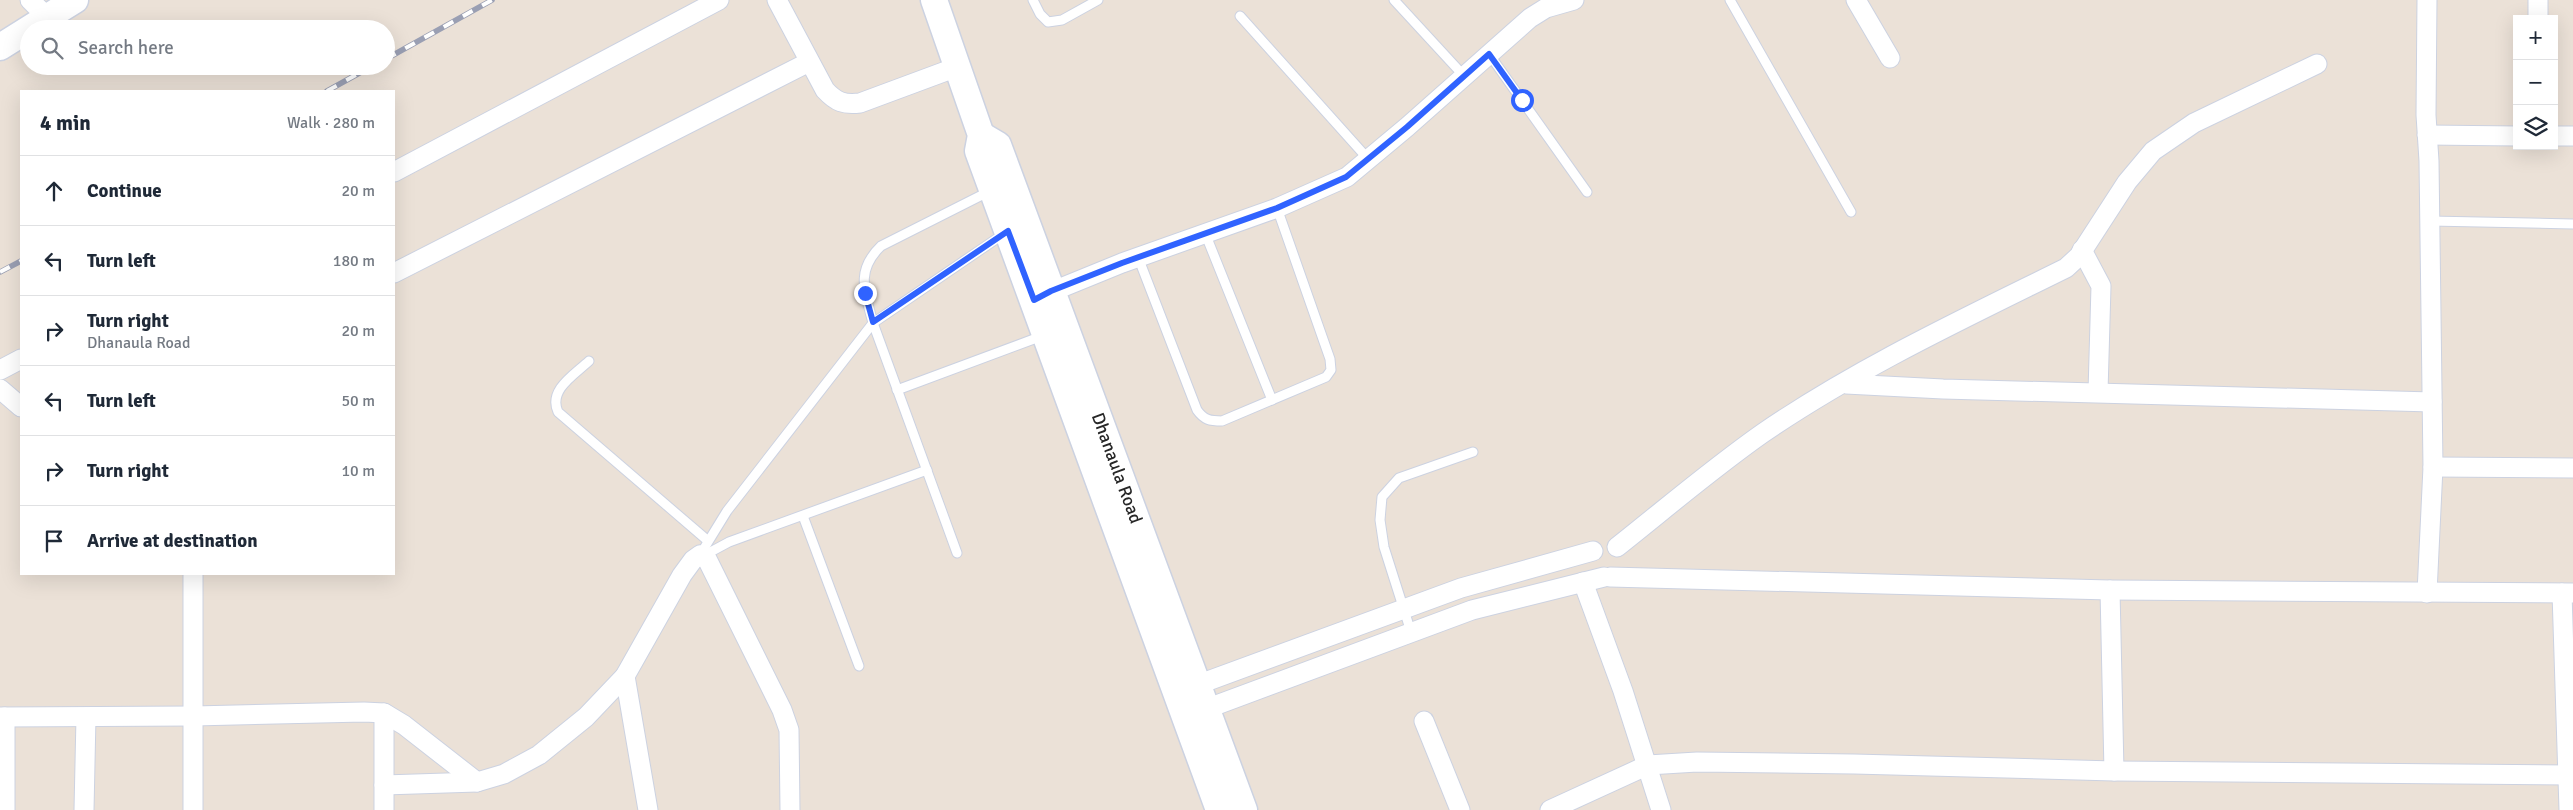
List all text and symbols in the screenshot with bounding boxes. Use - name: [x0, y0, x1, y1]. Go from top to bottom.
- map controls: [2513, 15, 2558, 150]
- button: +: [2513, 15, 2558, 60]
- search box: [20, 20, 395, 75]
- icon: search: [38, 34, 66, 62]
- text: Search here: [78, 36, 174, 60]
- button: −: [2513, 60, 2558, 105]
- route start: [1511, 89, 1534, 112]
- button: layers: [2513, 105, 2558, 150]
- text: 4 min: [40, 110, 91, 136]
- text: Walk · 280 m: [287, 113, 375, 133]
- icon: ahead: [40, 177, 68, 205]
- text: Continue: [87, 179, 162, 203]
- text: 20 m: [341, 181, 375, 201]
- icon: left: [40, 247, 68, 275]
- text: Turn left: [87, 249, 156, 273]
- text: 180 m: [333, 251, 375, 271]
- route end: [854, 282, 877, 305]
- text: Turn right: [87, 309, 169, 333]
- icon: right: [40, 317, 68, 345]
- text: 20 m: [341, 321, 375, 341]
- text: Dhanaula Road: [87, 333, 190, 353]
- icon: left: [40, 387, 68, 415]
- text: Turn left: [87, 389, 156, 413]
- text: 50 m: [341, 391, 375, 411]
- street label: Dhanaula Road: [1087, 410, 1147, 526]
- icon: right: [40, 457, 68, 485]
- text: Turn right: [87, 459, 169, 483]
- text: 10 m: [341, 461, 375, 481]
- icon: arrive: [40, 527, 68, 555]
- text: Arrive at destination: [87, 529, 258, 553]

